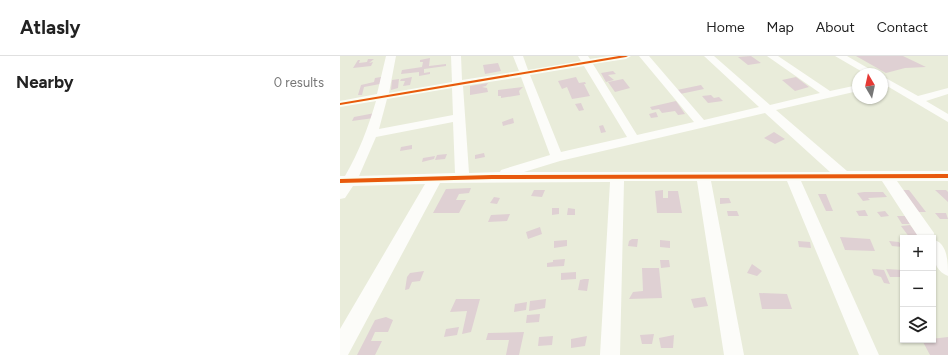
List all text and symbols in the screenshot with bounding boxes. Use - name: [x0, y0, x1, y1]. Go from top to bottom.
- text: Atlasly: [20, 16, 80, 39]
- text: Home: [706, 19, 745, 36]
- text: Map: [767, 19, 794, 36]
- text: About: [816, 19, 855, 36]
- text: Contact: [877, 19, 928, 36]
- north arrow: [852, 68, 888, 104]
- text: Nearby: [16, 72, 74, 92]
- text: 0 results: [274, 75, 324, 90]
- map controls: [900, 235, 936, 343]
- button: +: [900, 235, 936, 271]
- button: −: [900, 271, 936, 307]
- button: layers: [900, 307, 936, 343]

